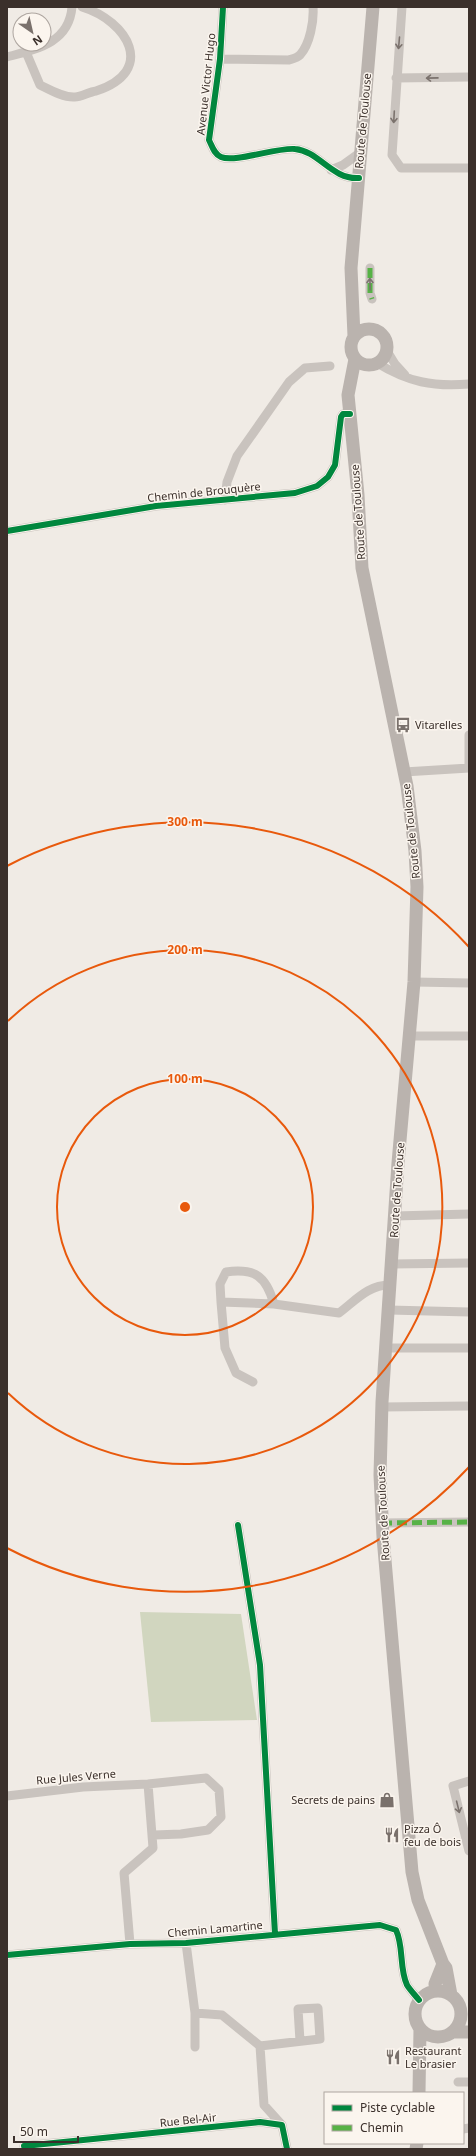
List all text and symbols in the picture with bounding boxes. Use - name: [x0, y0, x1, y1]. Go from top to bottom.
- north arrow: [12, 12, 52, 52]
- text: N: [30, 32, 46, 49]
- street label: Avenue Victor Hugo: [193, 32, 218, 136]
- one-way arrow: [395, 36, 402, 49]
- street label: Route de Toulouse: [351, 73, 374, 169]
- one-way arrow: [426, 74, 439, 82]
- one-way arrow: [390, 110, 397, 123]
- one-way arrow: [366, 278, 374, 291]
- street label: Route de Toulouse: [347, 464, 368, 560]
- street label: Chemin de Brouquère: [147, 478, 261, 505]
- bus stop icon: Vitarelles: [394, 716, 412, 734]
- place label: Vitarelles: [415, 717, 462, 732]
- street label: Route de Toulouse: [398, 783, 423, 879]
- text: 300 m: [167, 813, 203, 830]
- text: 200 m: [167, 941, 203, 958]
- text: 100 m: [167, 1070, 203, 1087]
- street label: Route de Toulouse: [386, 1142, 407, 1238]
- centre of rings: [178, 1200, 192, 1214]
- street label: Route de Toulouse: [373, 1465, 392, 1561]
- street label: Rue Jules Verne: [36, 1766, 116, 1787]
- shop icon: Secrets de pains: [378, 1791, 396, 1809]
- place label: Secrets de pains: [291, 1792, 375, 1807]
- one-way arrow: [455, 1801, 462, 1814]
- place label: Pizza Ô feu de bois: [404, 1821, 461, 1849]
- restaurant icon: Pizza Ô feu de bois: [383, 1826, 401, 1844]
- street label: Chemin Lamartine: [167, 1917, 263, 1940]
- place label: Restaurant Le brasier: [405, 2043, 462, 2071]
- restaurant icon: Restaurant Le brasier: [384, 2048, 402, 2066]
- legend: [324, 2092, 464, 2144]
- text: Piste cyclable: [360, 2099, 435, 2116]
- street label: Rue Bel-Air: [159, 2109, 217, 2130]
- scale bar: [14, 2118, 78, 2144]
- text: Chemin: [360, 2119, 404, 2136]
- text: 50 m: [20, 2123, 48, 2140]

